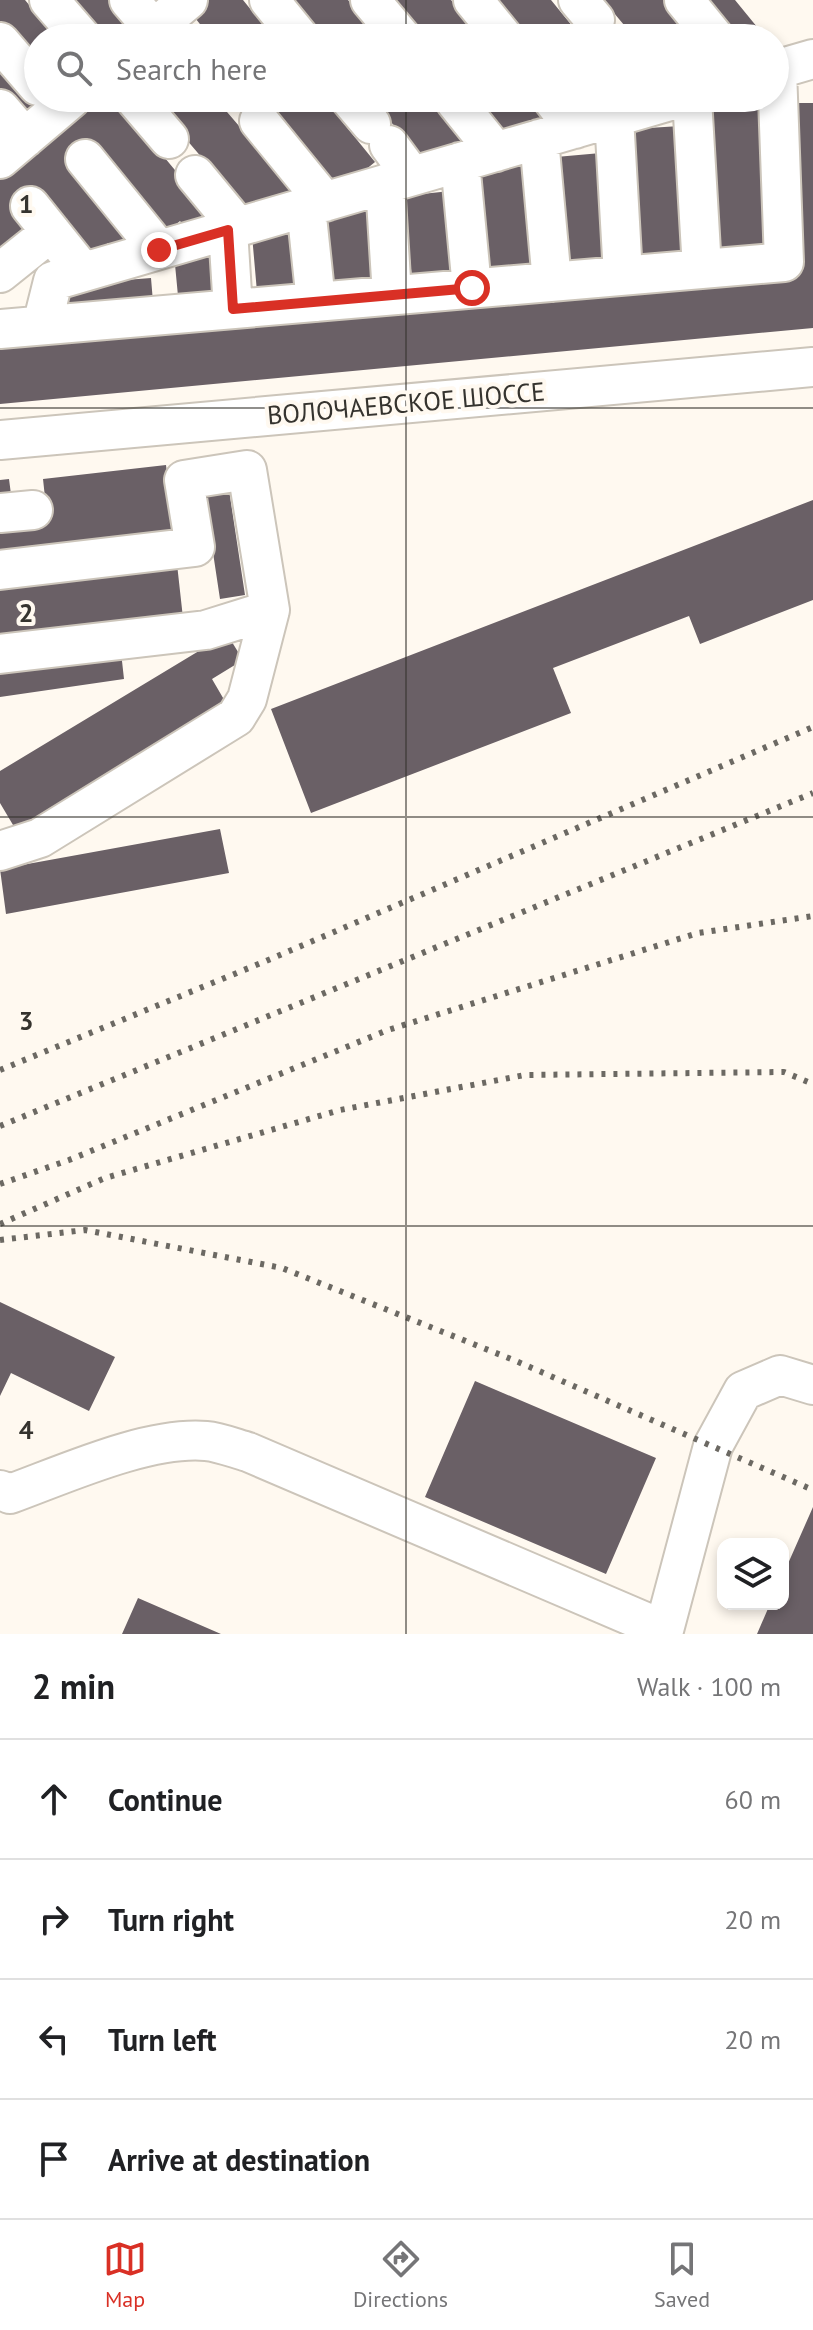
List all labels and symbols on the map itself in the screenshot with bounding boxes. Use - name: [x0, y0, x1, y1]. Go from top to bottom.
- text: 1: [19, 187, 33, 220]
- route end: [141, 232, 177, 268]
- route start: [454, 270, 490, 306]
- street label: ВОЛОЧАЕВСКОЕ ШОССЕ: [266, 374, 546, 432]
- text: 2: [19, 596, 33, 629]
- text: 3: [19, 1004, 33, 1037]
- text: 4: [19, 1413, 34, 1446]

